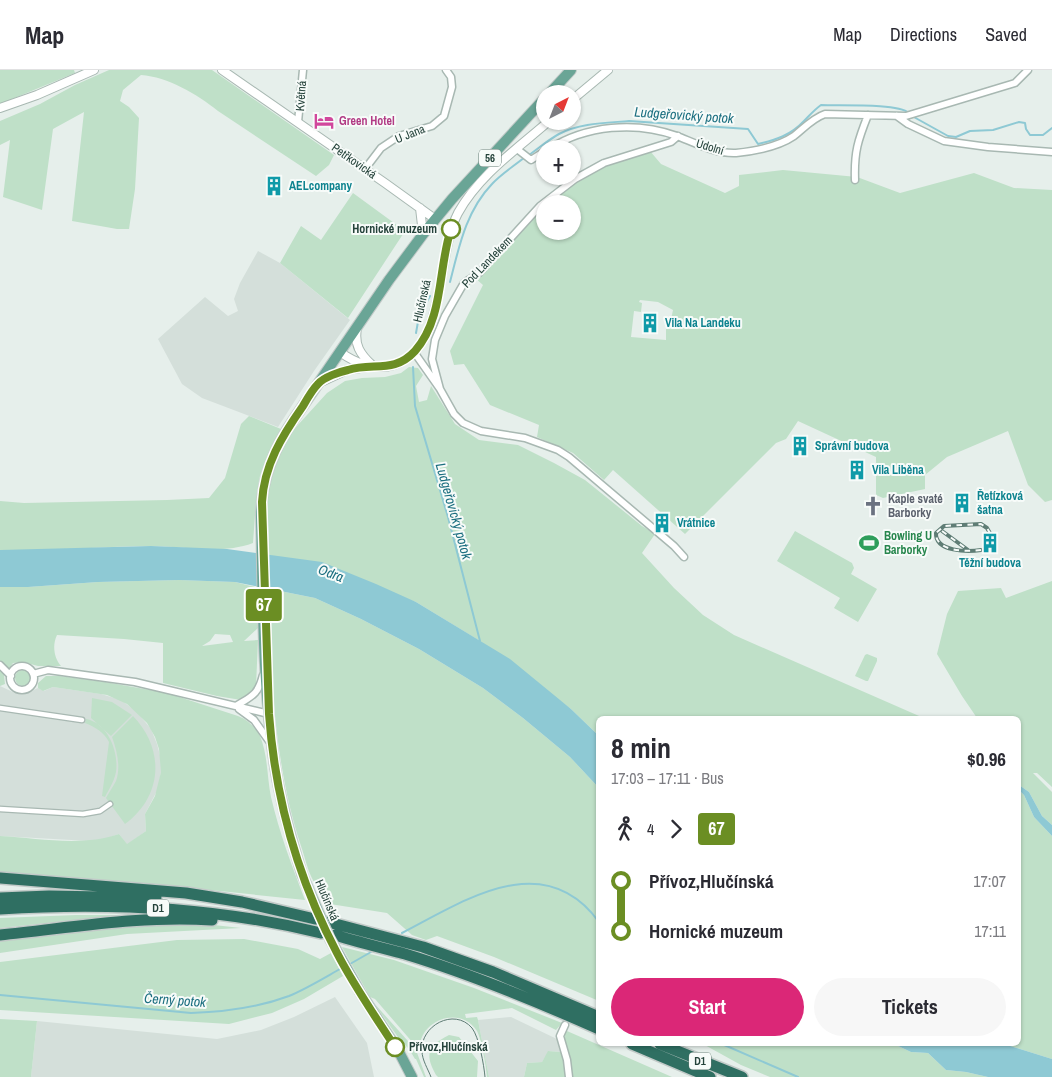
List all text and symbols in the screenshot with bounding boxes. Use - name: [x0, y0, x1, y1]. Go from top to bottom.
- text: Map: [25, 19, 64, 51]
- text: Map: [833, 22, 862, 47]
- text: Directions: [890, 22, 957, 47]
- text: Saved: [985, 22, 1027, 47]
- street label: Květná: [292, 80, 310, 112]
- north arrow: [536, 85, 581, 130]
- map controls: [536, 85, 581, 240]
- water label: Ludgeřovický potok: [634, 103, 736, 128]
- hotel icon: Green Hotel: [313, 110, 335, 132]
- place label: Green Hotel: [339, 113, 395, 129]
- street label: U Jana: [393, 121, 428, 147]
- street label: Údolní: [694, 135, 726, 159]
- street label: Petřkovická: [328, 140, 380, 183]
- button: +: [536, 140, 581, 185]
- road number: 56: [479, 150, 501, 166]
- building icon: AELcompany: [263, 175, 285, 197]
- place label: AELcompany: [289, 178, 352, 194]
- button: −: [536, 195, 581, 240]
- marker: Hornické muzeum: [441, 219, 461, 239]
- place label: Hornické muzeum: [352, 221, 437, 237]
- street label: Pod Landekem: [458, 233, 516, 291]
- street label: Hlučínská: [409, 278, 435, 324]
- building icon: Vila Na Landeku: [639, 312, 661, 334]
- place label: Vila Na Landeku: [665, 315, 741, 331]
- building icon: Správní budova: [789, 435, 811, 457]
- place label: Správní budova: [815, 438, 889, 454]
- building icon: Vila Liběna: [846, 459, 868, 481]
- water label: Ludgeřovický potok: [432, 461, 477, 563]
- place label: Vila Liběna: [872, 462, 924, 478]
- place label: Řetízková šatna: [977, 488, 1023, 518]
- place label: Kaple svaté Barborky: [888, 491, 943, 521]
- building icon: Řetízková šatna: [951, 492, 973, 514]
- church icon: Kaple svaté Barborky: [862, 495, 884, 517]
- building icon: Vrátnice: [651, 512, 673, 534]
- place label: Vrátnice: [677, 515, 716, 531]
- place label: Bowling U Barborky: [884, 528, 932, 558]
- sports icon: Bowling U Barborky: [858, 532, 880, 554]
- building icon: Těžní budova: [979, 532, 1001, 554]
- place label: Těžní budova: [959, 555, 1022, 571]
- water label: Odra: [316, 560, 346, 586]
- line badge: 67: [242, 589, 286, 621]
- text: 67: [256, 592, 272, 617]
- text: 8 min: [611, 729, 671, 767]
- text: $0.96: [967, 746, 1006, 772]
- text: 17:03 – 17:11 · Bus: [611, 767, 724, 789]
- icon: walk: [611, 815, 639, 843]
- icon: forward: [662, 815, 690, 843]
- text: 67: [708, 816, 725, 841]
- text: 4: [647, 818, 654, 840]
- text: Přívoz,Hlučínská: [649, 868, 774, 894]
- text: 17:07: [973, 870, 1006, 892]
- street label: Hlučínská: [311, 877, 343, 923]
- road number: D1: [147, 900, 169, 916]
- text: Hornické muzeum: [649, 918, 783, 944]
- text: 17:11: [974, 920, 1006, 942]
- button: Start: [611, 978, 804, 1036]
- button: Tickets: [814, 978, 1006, 1036]
- water label: Černý potok: [143, 989, 208, 1011]
- marker: Přívoz,Hlučínská: [385, 1037, 405, 1057]
- place label: Přívoz,Hlučínská: [409, 1039, 488, 1055]
- road number: D1: [689, 1052, 711, 1069]

